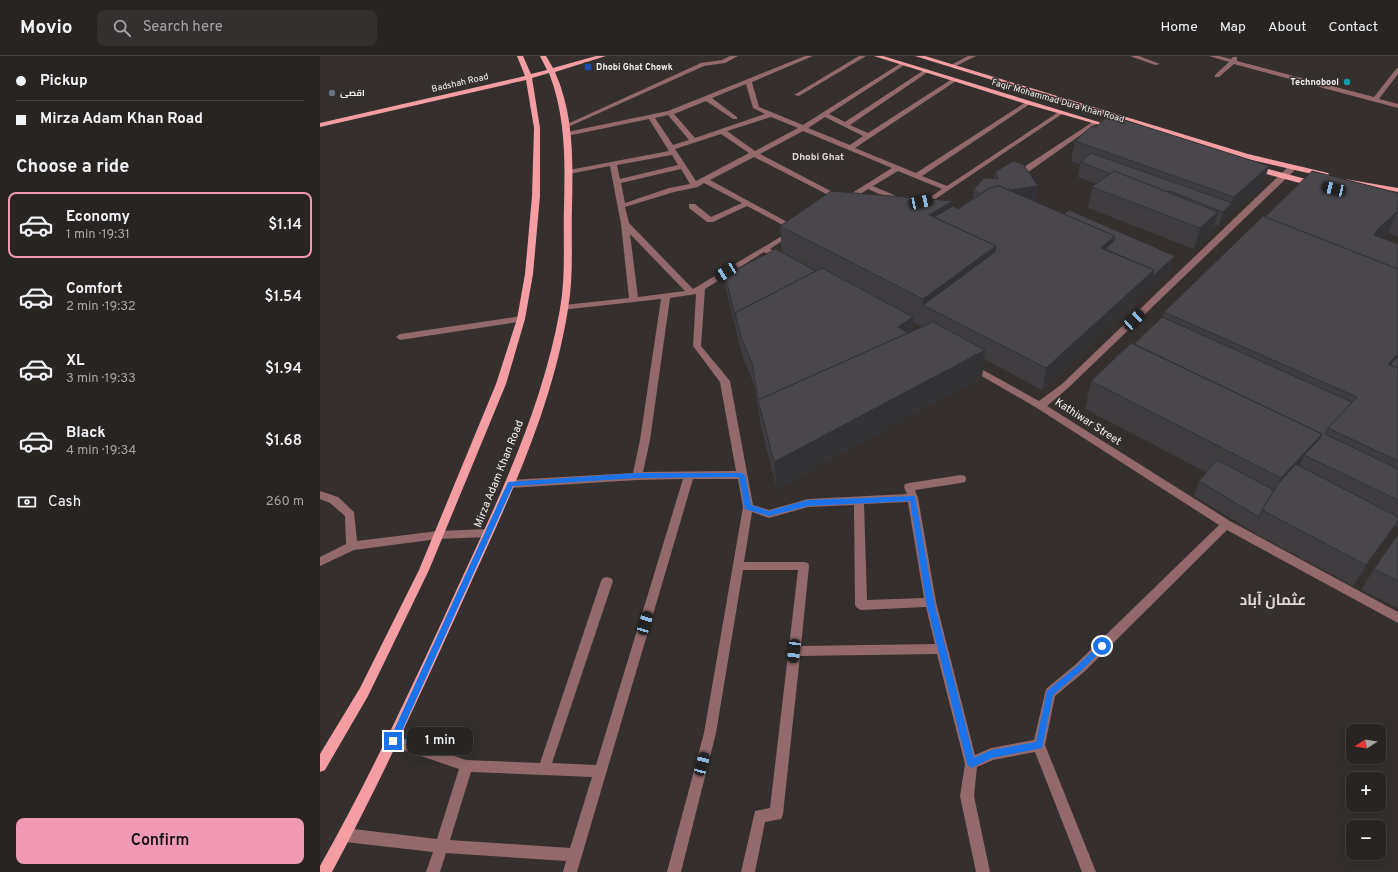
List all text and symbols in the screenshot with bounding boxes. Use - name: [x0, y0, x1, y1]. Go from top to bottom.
- search box: [97, 10, 377, 46]
- text: Movio: [20, 16, 73, 40]
- icon: search: [111, 17, 133, 39]
- text: Search here: [143, 18, 223, 37]
- text: Home: [1161, 19, 1198, 36]
- text: Map: [1220, 19, 1246, 36]
- text: About: [1268, 19, 1307, 36]
- text: Contact: [1329, 19, 1378, 36]
- marker: Dhobi Ghat Chowk: [583, 62, 593, 72]
- place label: Dhobi Ghat Chowk: [596, 62, 673, 73]
- street label: Badshah Road: [431, 71, 489, 95]
- text: Pickup: [40, 72, 88, 91]
- street label: Faqir Mohammad Dura Khan Road: [991, 77, 1125, 125]
- place label: Technobool: [1290, 77, 1339, 88]
- marker: Technobool: [1342, 77, 1352, 87]
- marker: اقصیٰ: [327, 88, 337, 98]
- place label: اقصیٰ: [340, 88, 365, 99]
- text: Mirza Adam Khan Road: [40, 110, 203, 129]
- district label: Dhobi Ghat: [792, 151, 844, 164]
- text: Choose a ride: [16, 156, 129, 179]
- car: [1321, 180, 1347, 198]
- car: [908, 194, 934, 210]
- icon: car: [18, 207, 54, 243]
- text: Economy: [66, 208, 130, 227]
- text: $1.14: [268, 216, 302, 235]
- text: 1 min · 19:31: [66, 227, 130, 243]
- car: [713, 261, 739, 283]
- icon: car: [18, 279, 54, 315]
- text: Comfort: [66, 280, 123, 299]
- text: $1.54: [265, 288, 302, 307]
- text: 2 min · 19:32: [66, 299, 136, 315]
- car: [1121, 307, 1147, 333]
- icon: car: [18, 351, 54, 387]
- text: XL: [66, 352, 84, 371]
- text: $1.94: [265, 360, 302, 379]
- text: 3 min · 19:33: [66, 371, 136, 387]
- street label: Kathiwar Street: [1052, 395, 1124, 449]
- street label: Mirza Adam Khan Road: [471, 418, 527, 530]
- icon: car: [18, 423, 54, 459]
- text: Black: [66, 424, 106, 443]
- text: $1.68: [265, 432, 302, 451]
- text: 4 min · 19:34: [66, 443, 136, 459]
- icon: cash: [16, 491, 38, 513]
- text: Cash: [48, 493, 81, 512]
- text: 260 m: [266, 494, 304, 510]
- district label: عثمان آباد: [1240, 591, 1306, 611]
- car: [636, 610, 654, 636]
- route start: [1093, 637, 1111, 655]
- car: [787, 638, 801, 664]
- north arrow: [1346, 724, 1386, 764]
- map controls: [1346, 724, 1386, 860]
- callout: 1 min: [407, 727, 473, 755]
- route end: [384, 732, 402, 750]
- text: 1 min: [425, 733, 455, 749]
- car: [693, 751, 711, 777]
- button: +: [1346, 772, 1386, 812]
- button: Confirm: [16, 818, 304, 864]
- button: −: [1346, 820, 1386, 860]

